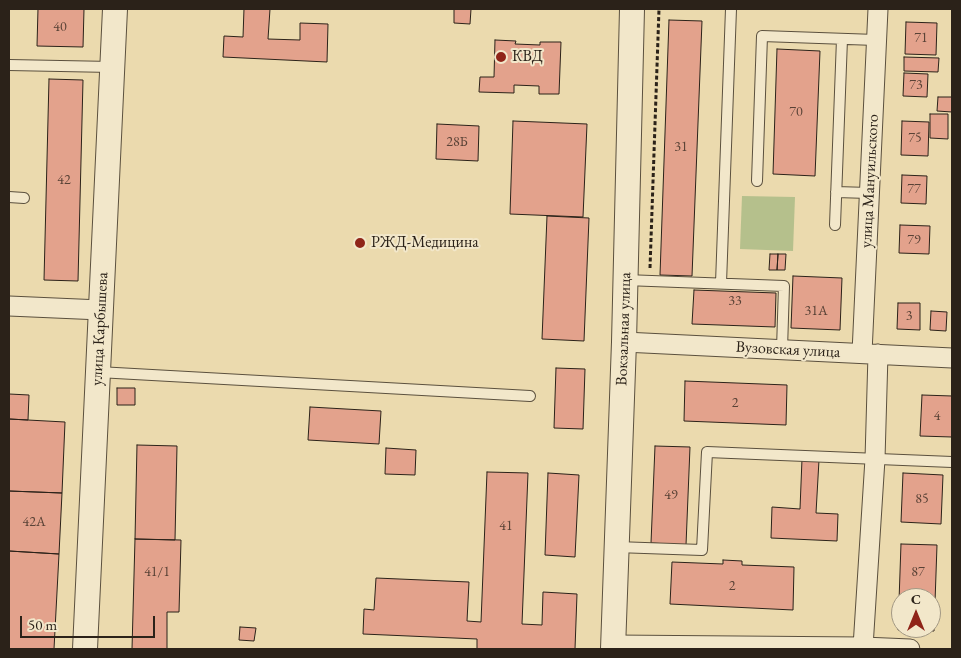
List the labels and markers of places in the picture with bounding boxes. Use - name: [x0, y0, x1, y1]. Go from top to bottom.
- place label: КВД: [512, 47, 543, 67]
- marker: КВД: [494, 50, 508, 64]
- place label: РЖД-Медицина: [371, 233, 479, 253]
- marker: РЖД-Медицина: [353, 236, 367, 250]

